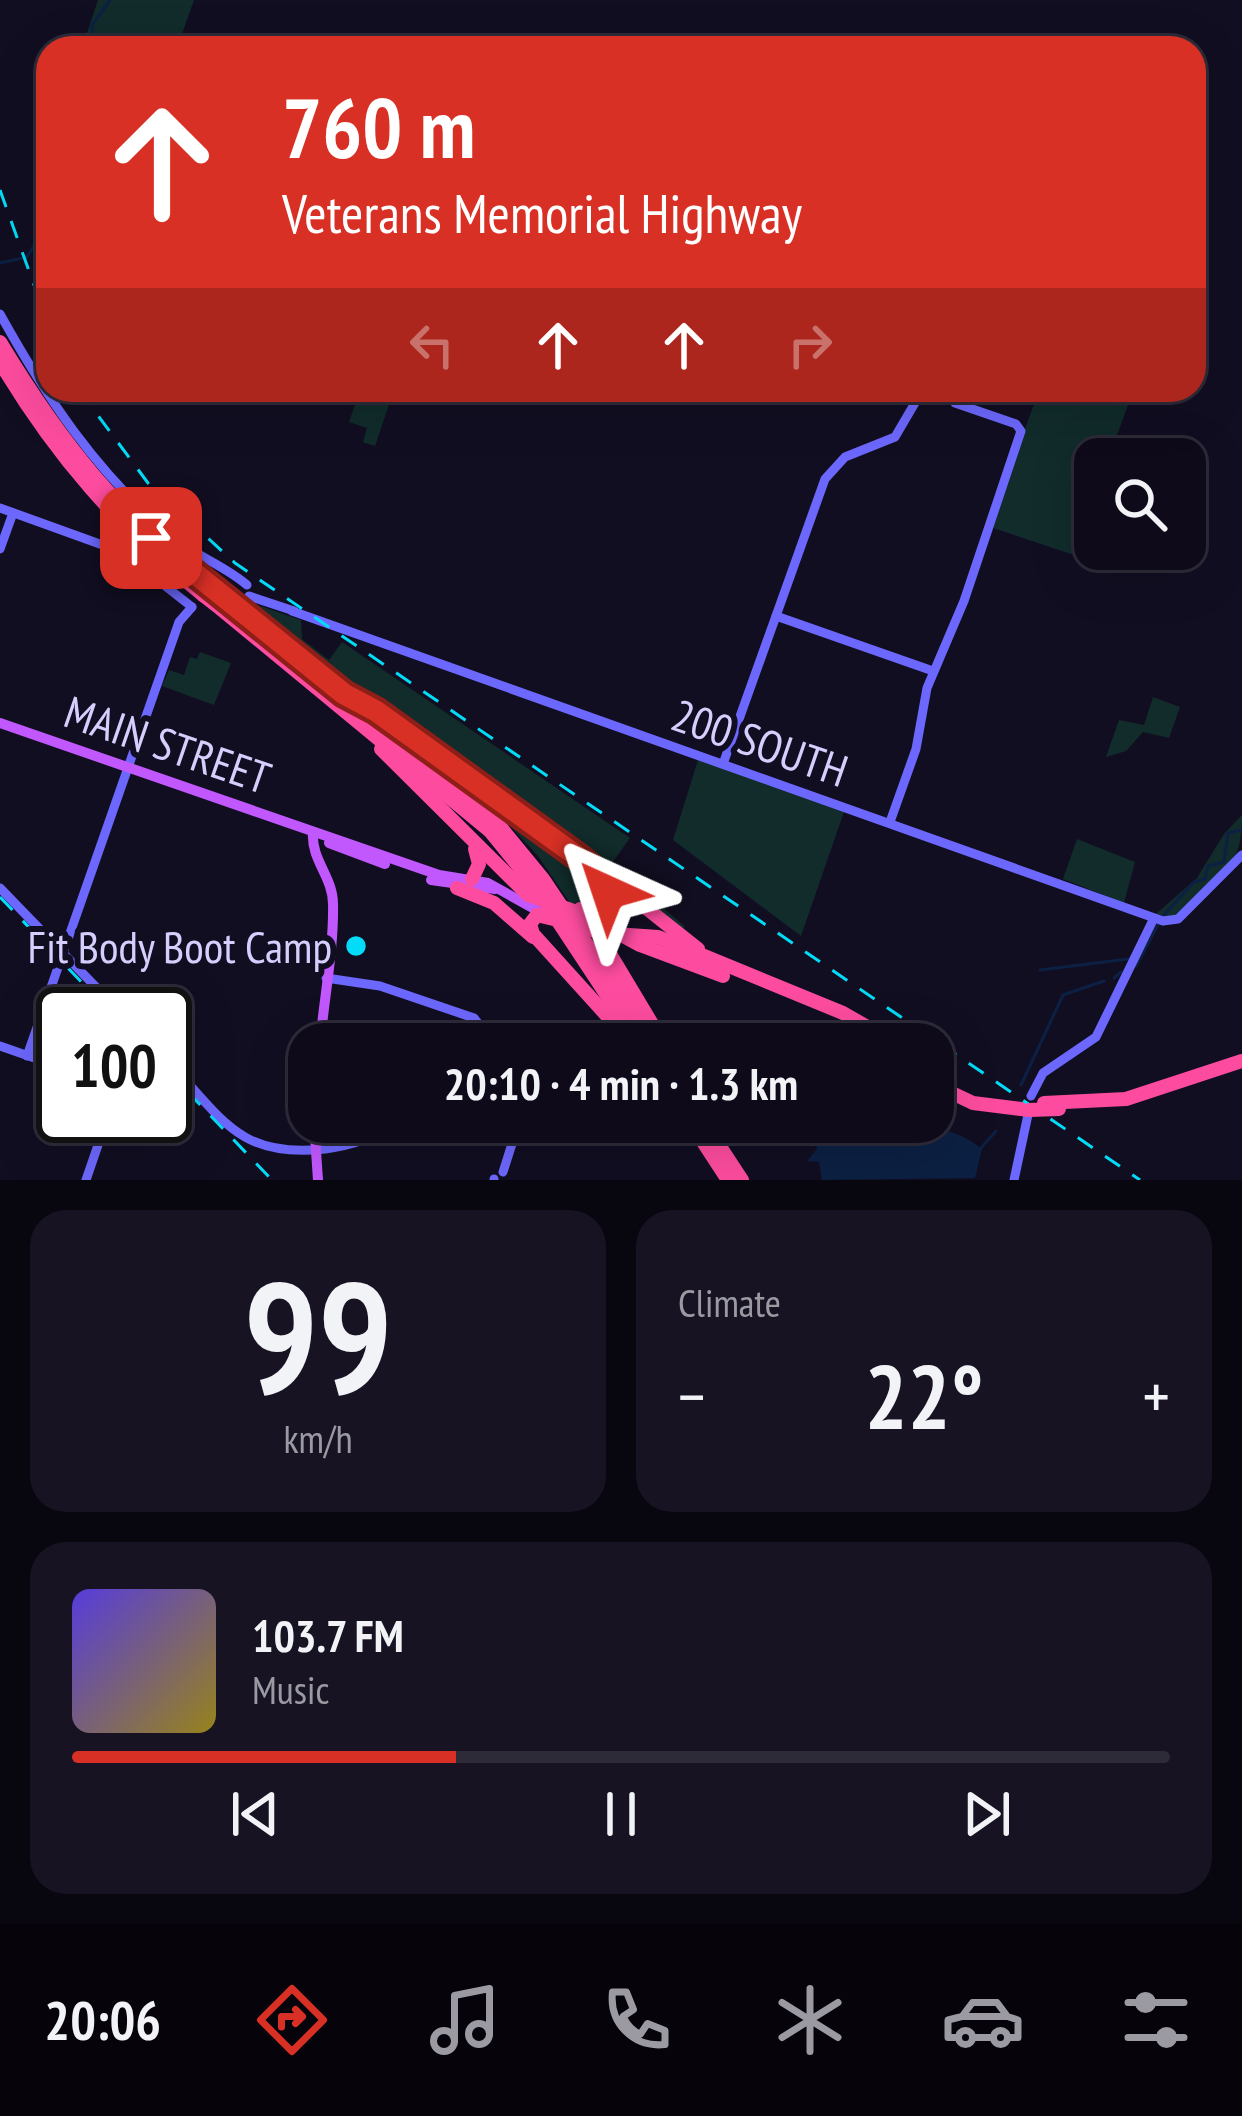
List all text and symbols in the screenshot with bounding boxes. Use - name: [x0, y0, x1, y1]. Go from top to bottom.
- text: 760 m: [282, 72, 475, 181]
- icon: ahead: [84, 84, 240, 240]
- text: Veterans Memorial Highway: [282, 178, 802, 248]
- icon: left: [399, 312, 465, 378]
- icon: ahead: [525, 312, 591, 378]
- icon: ahead: [651, 312, 717, 378]
- icon: right: [777, 312, 843, 378]
- map controls: [1074, 438, 1206, 570]
- button: search: [1074, 438, 1206, 570]
- pin: [100, 487, 202, 589]
- icon: arrive: [118, 505, 184, 571]
- street label: MAIN STREET: [57, 682, 279, 806]
- street label: 200 SOUTH: [665, 685, 855, 799]
- position arrow: [545, 829, 671, 955]
- place label: Fit Body Boot Camp: [28, 917, 332, 975]
- marker: Fit Body Boot Camp: [343, 933, 369, 959]
- speed limit sign: 100: [36, 987, 192, 1143]
- text: 20:10 · 4 min · 1.3 km: [444, 1054, 798, 1112]
- text: 99: [243, 1234, 393, 1436]
- text: Climate: [678, 1277, 781, 1328]
- text: 22°: [865, 1337, 983, 1454]
- text: −: [678, 1353, 705, 1438]
- text: +: [1143, 1353, 1170, 1438]
- text: km/h: [283, 1413, 353, 1464]
- text: 103.7 FM: [252, 1606, 404, 1664]
- text: Music: [252, 1664, 329, 1715]
- icon: previous: [222, 1781, 288, 1847]
- icon: pause: [588, 1781, 654, 1847]
- icon: next: [954, 1781, 1020, 1847]
- icon: directions: [250, 1978, 334, 2062]
- icon: music: [423, 1978, 507, 2062]
- icon: phone: [595, 1978, 679, 2062]
- icon: climate: [768, 1978, 852, 2062]
- icon: car: [941, 1978, 1025, 2062]
- icon: filters: [1114, 1978, 1198, 2062]
- text: 20:06: [44, 1985, 161, 2055]

